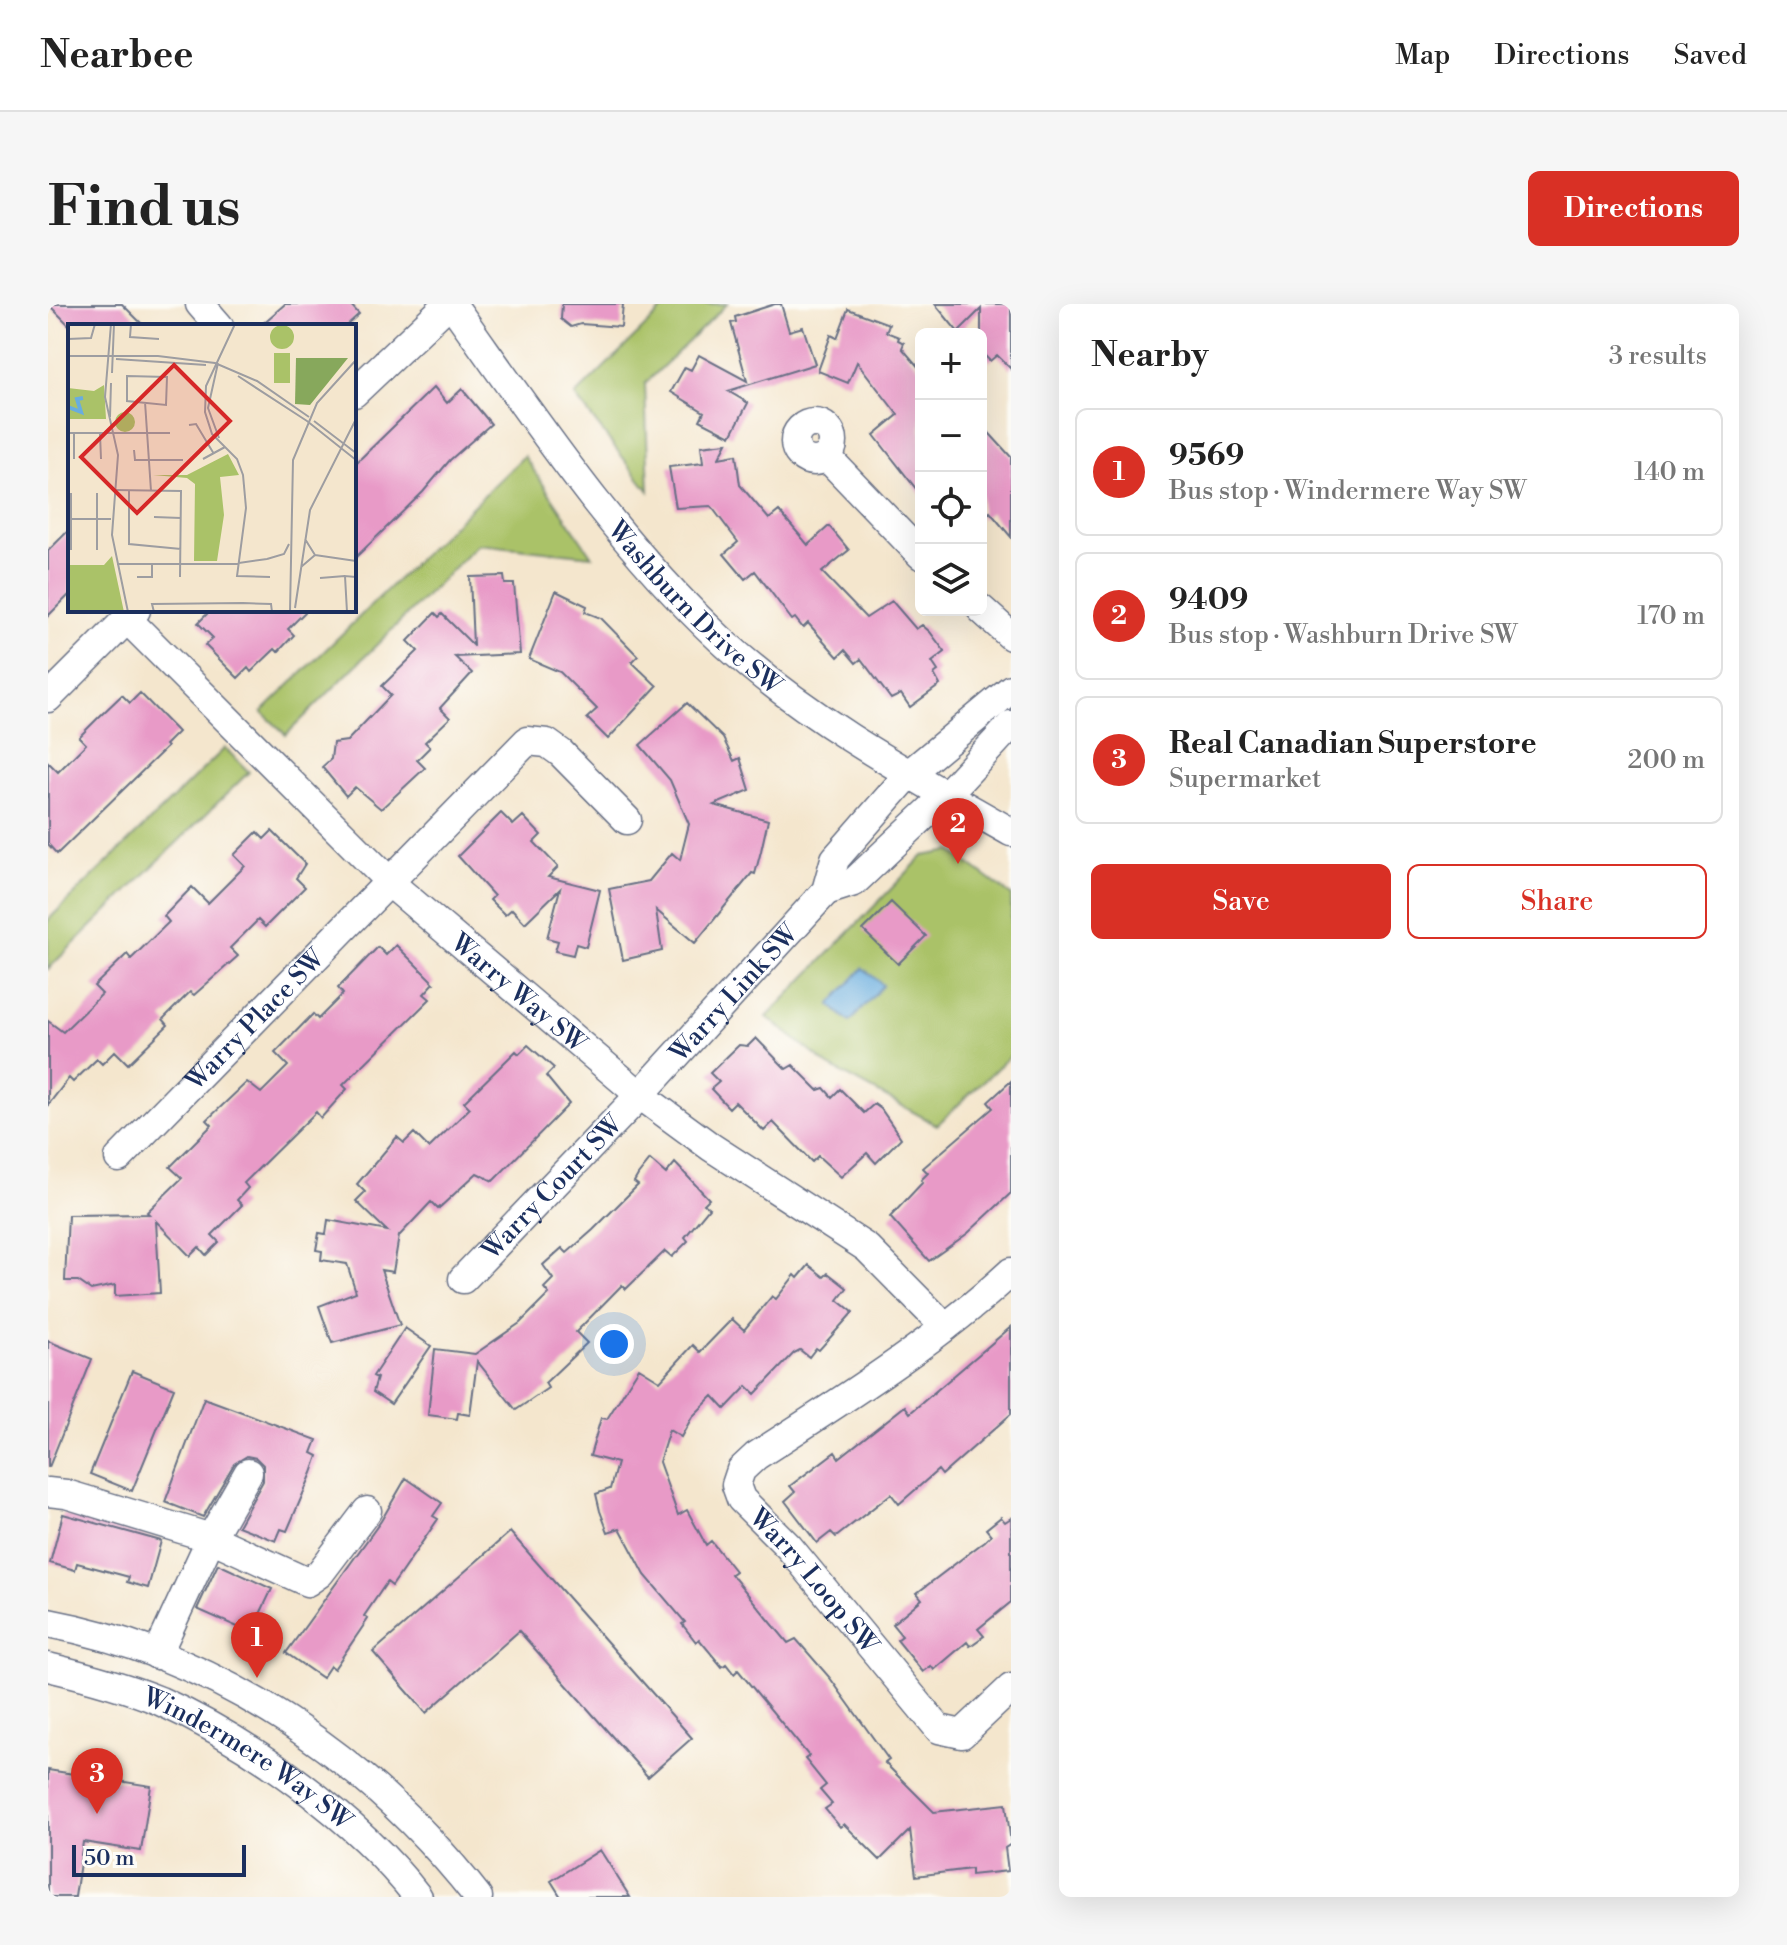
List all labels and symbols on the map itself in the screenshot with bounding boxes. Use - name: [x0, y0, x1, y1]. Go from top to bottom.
- inset map: [68, 324, 356, 612]
- street label: Washburn Drive SW: [600, 514, 789, 703]
- pin: 2: [932, 798, 984, 864]
- street label: Warry Link SW: [663, 917, 806, 1069]
- street label: Warry Way SW: [443, 926, 594, 1061]
- street label: Warry Place SW: [178, 942, 333, 1098]
- street label: Warry Court SW: [475, 1107, 630, 1267]
- your location: [594, 1324, 634, 1364]
- street label: Warry Loop SW: [742, 1501, 886, 1661]
- pin: 1: [231, 1612, 283, 1678]
- street label: Windermere Way SW: [137, 1681, 360, 1838]
- pin: 3: [71, 1748, 123, 1814]
- scale bar: [72, 1841, 246, 1877]

